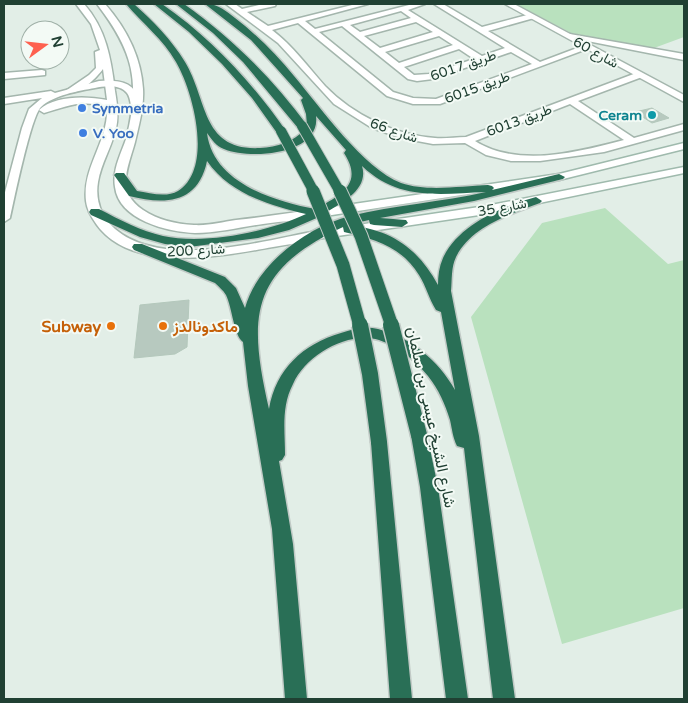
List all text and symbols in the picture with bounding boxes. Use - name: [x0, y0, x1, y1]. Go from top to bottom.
- north arrow: [20, 20, 70, 70]
- street label: شارع 60: [569, 33, 621, 74]
- text: N: [47, 34, 67, 49]
- street label: طريق 6017: [428, 46, 498, 85]
- street label: طريق 6015: [442, 68, 512, 107]
- place label: Symmetria: [92, 100, 164, 117]
- street label: طريق 6013: [484, 101, 554, 140]
- marker: Symmetria: [76, 102, 88, 114]
- place label: Ceram: [598, 107, 642, 124]
- marker: Ceram: [646, 109, 658, 121]
- street label: شارع 66: [367, 114, 420, 148]
- place label: V. Yoo: [93, 125, 134, 142]
- marker: V. Yoo: [77, 127, 89, 139]
- street label: شارع 35: [476, 195, 528, 222]
- street label: شارع 200: [167, 240, 226, 263]
- place label: Subway: [42, 317, 101, 337]
- place label: ماكدونالدز: [172, 317, 238, 337]
- marker: Subway: [105, 320, 117, 332]
- marker: ماكدونالدز: [157, 320, 169, 332]
- street label: شارع الشيخ عيسى بن سلمان: [401, 325, 460, 510]

